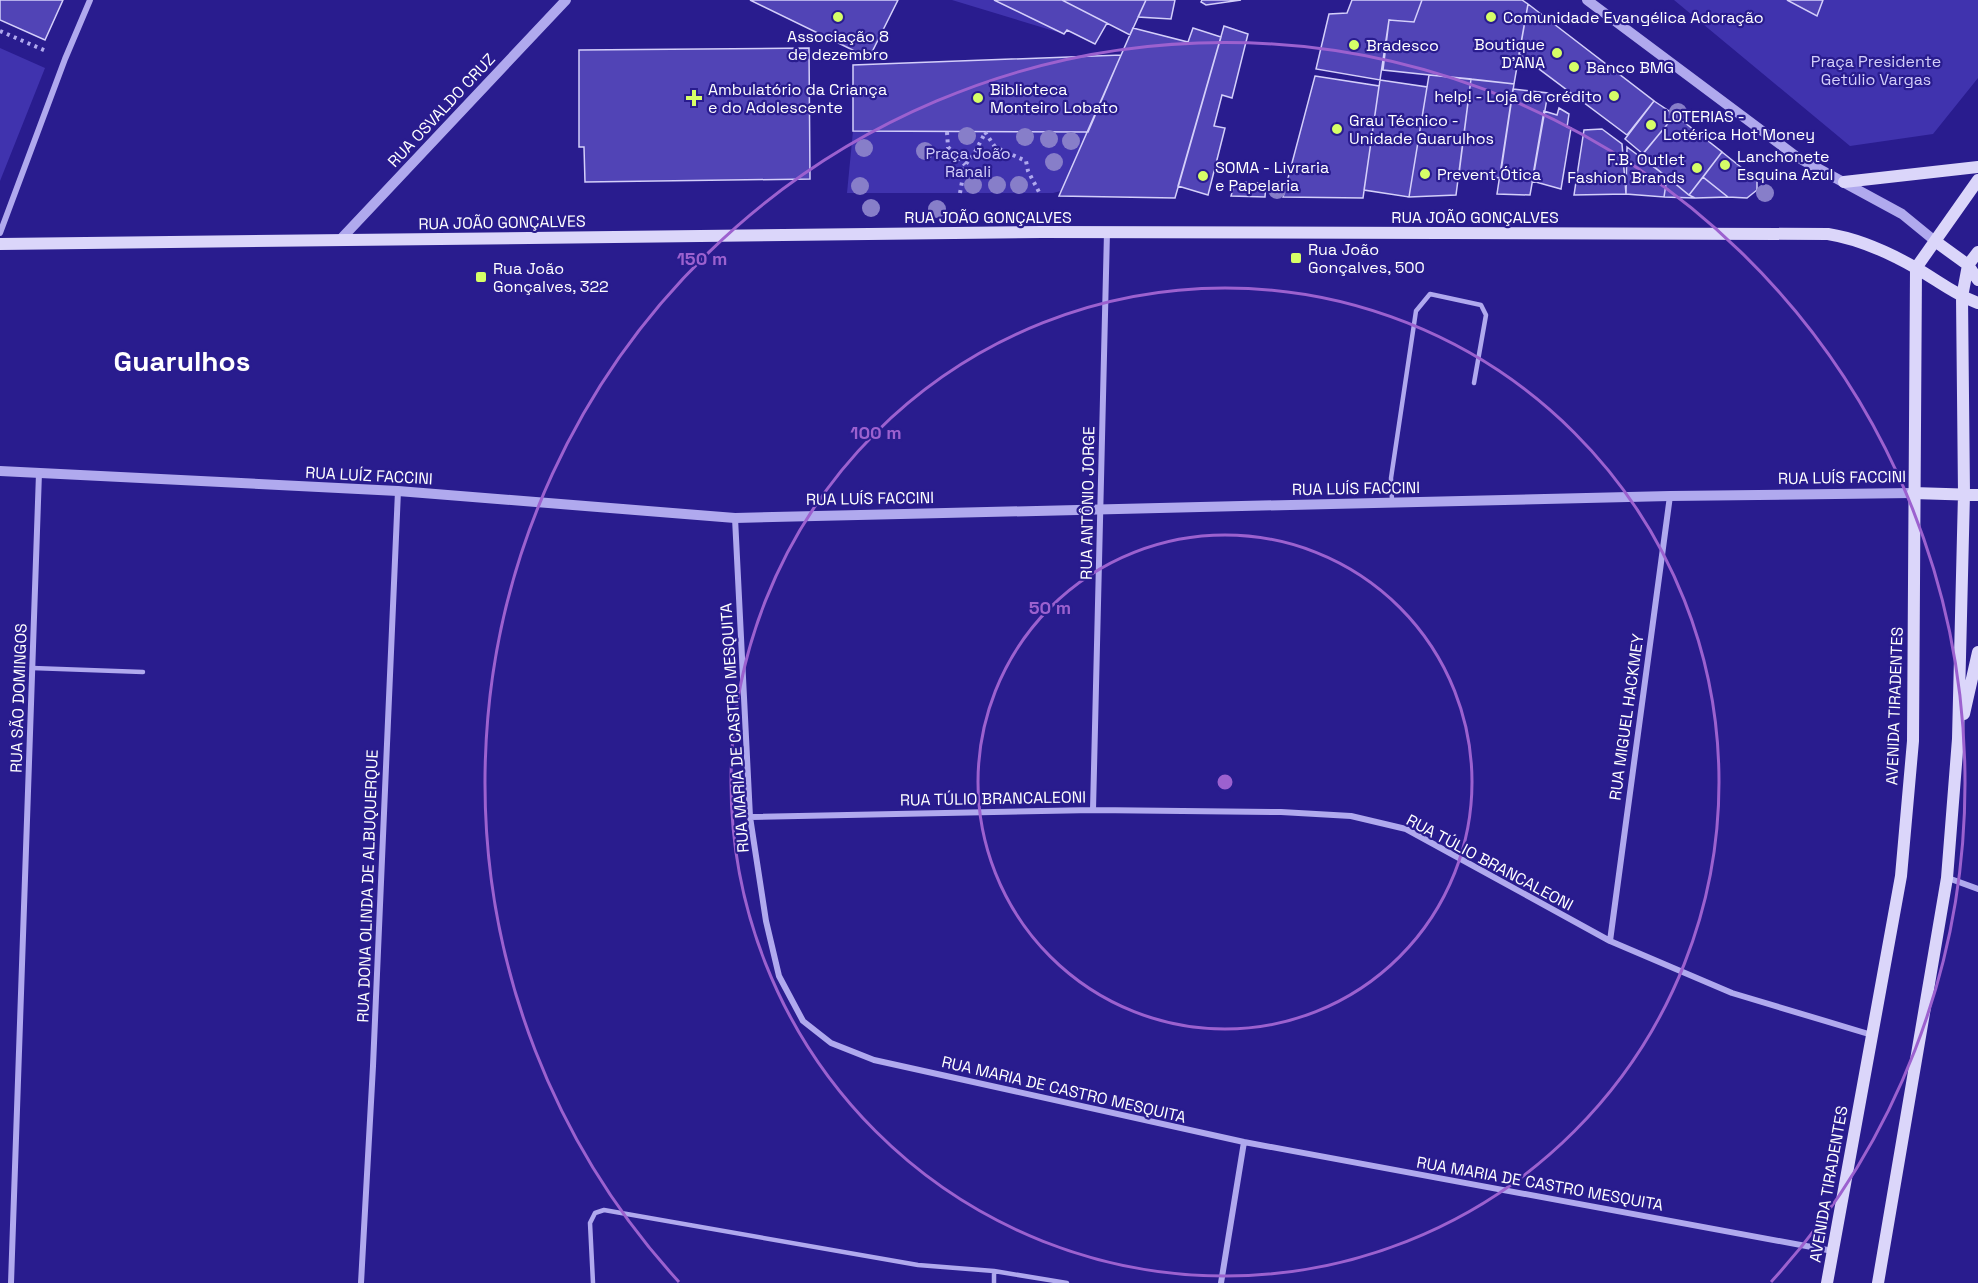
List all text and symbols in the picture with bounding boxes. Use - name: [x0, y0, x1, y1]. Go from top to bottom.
- place label: Comunidade Evangélica Adoração: [1503, 7, 1764, 28]
- marker: Associação 8 de dezembro: [831, 10, 845, 24]
- marker: Comunidade Evangélica Adoração: [1484, 10, 1498, 24]
- place label: Associação 8 de dezembro: [787, 26, 889, 65]
- place label: Boutique D'ANA: [1474, 34, 1545, 73]
- place label: Bradesco: [1366, 35, 1439, 56]
- marker: Bradesco: [1347, 38, 1361, 52]
- marker: Boutique D'ANA: [1550, 46, 1564, 60]
- street label: RUA OSVALDO CRUZ: [383, 49, 500, 172]
- park label: Praça Presidente Getúlio Vargas: [1811, 51, 1941, 90]
- place label: Banco BMG: [1586, 57, 1674, 78]
- marker: Banco BMG: [1567, 60, 1581, 74]
- place label: Ambulatório da Criança e do Adolescente: [708, 79, 887, 118]
- place label: Biblioteca Monteiro Lobato: [990, 79, 1118, 118]
- place label: help! - Loja de crédito: [1434, 86, 1602, 107]
- marker: Ambulatório da Criança e do Adolescente: [685, 89, 703, 107]
- marker: help! - Loja de crédito: [1607, 89, 1621, 103]
- marker: Biblioteca Monteiro Lobato: [971, 91, 985, 105]
- place label: LOTERIAS - Lotérica Hot Money: [1663, 106, 1815, 145]
- place label: Grau Técnico - Unidade Guarulhos: [1349, 110, 1494, 149]
- marker: LOTERIAS - Lotérica Hot Money: [1644, 118, 1658, 132]
- marker: Grau Técnico - Unidade Guarulhos: [1330, 122, 1344, 136]
- park label: Praça João Ranali: [925, 143, 1011, 182]
- place label: Lanchonete Esquina Azul: [1737, 146, 1834, 185]
- place label: F.B. Outlet Fashion Brands: [1567, 149, 1685, 188]
- place label: SOMA - Livraria e Papelaria: [1215, 157, 1329, 196]
- marker: Lanchonete Esquina Azul: [1718, 158, 1732, 172]
- marker: F.B. Outlet Fashion Brands: [1690, 161, 1704, 175]
- place label: Prevent Ótica: [1437, 164, 1541, 185]
- marker: Prevent Ótica: [1418, 167, 1432, 181]
- marker: SOMA - Livraria e Papelaria: [1196, 169, 1210, 183]
- street label: RUA JOÃO GONÇALVES: [904, 207, 1072, 228]
- street label: RUA JOÃO GONÇALVES: [1391, 207, 1559, 228]
- street label: RUA JOÃO GONÇALVES: [418, 211, 586, 234]
- place label: Rua João Gonçalves, 500: [1308, 239, 1425, 278]
- text: 150 m: [677, 247, 727, 270]
- marker: Rua João Gonçalves, 500: [1289, 251, 1303, 265]
- place label: Rua João Gonçalves, 322: [493, 258, 609, 297]
- marker: Rua João Gonçalves, 322: [474, 270, 488, 284]
- district label: Guarulhos: [114, 343, 250, 379]
- text: 100 m: [850, 421, 902, 444]
- street label: RUA ANTÔNIO JORGE: [1076, 426, 1099, 580]
- street label: RUA LUÍZ FACCINI: [305, 462, 433, 489]
- street label: RUA LUÍS FACCINI: [1778, 466, 1906, 489]
- street label: RUA LUÍS FACCINI: [1292, 477, 1420, 500]
- street label: RUA LUÍS FACCINI: [806, 487, 934, 510]
- text: 50 m: [1029, 596, 1071, 619]
- street label: RUA MARIA DE CASTRO MESQUITA: [715, 602, 754, 853]
- street label: RUA SÃO DOMINGOS: [5, 623, 32, 773]
- street label: AVENIDA TIRADENTES: [1881, 626, 1908, 786]
- street label: RUA MIGUEL HACKMEY: [1604, 632, 1649, 802]
- street label: RUA DONA OLINDA DE ALBUQUERQUE: [352, 749, 383, 1023]
- centre of rings: [1215, 772, 1235, 792]
- street label: RUA TÚLIO BRANCALEONI: [900, 786, 1086, 811]
- street label: RUA TÚLIO BRANCALEONI: [1403, 809, 1577, 915]
- street label: RUA MARIA DE CASTRO MESQUITA: [940, 1051, 1188, 1128]
- street label: AVENIDA TIRADENTES: [1804, 1104, 1853, 1264]
- street label: RUA MARIA DE CASTRO MESQUITA: [1415, 1151, 1665, 1216]

